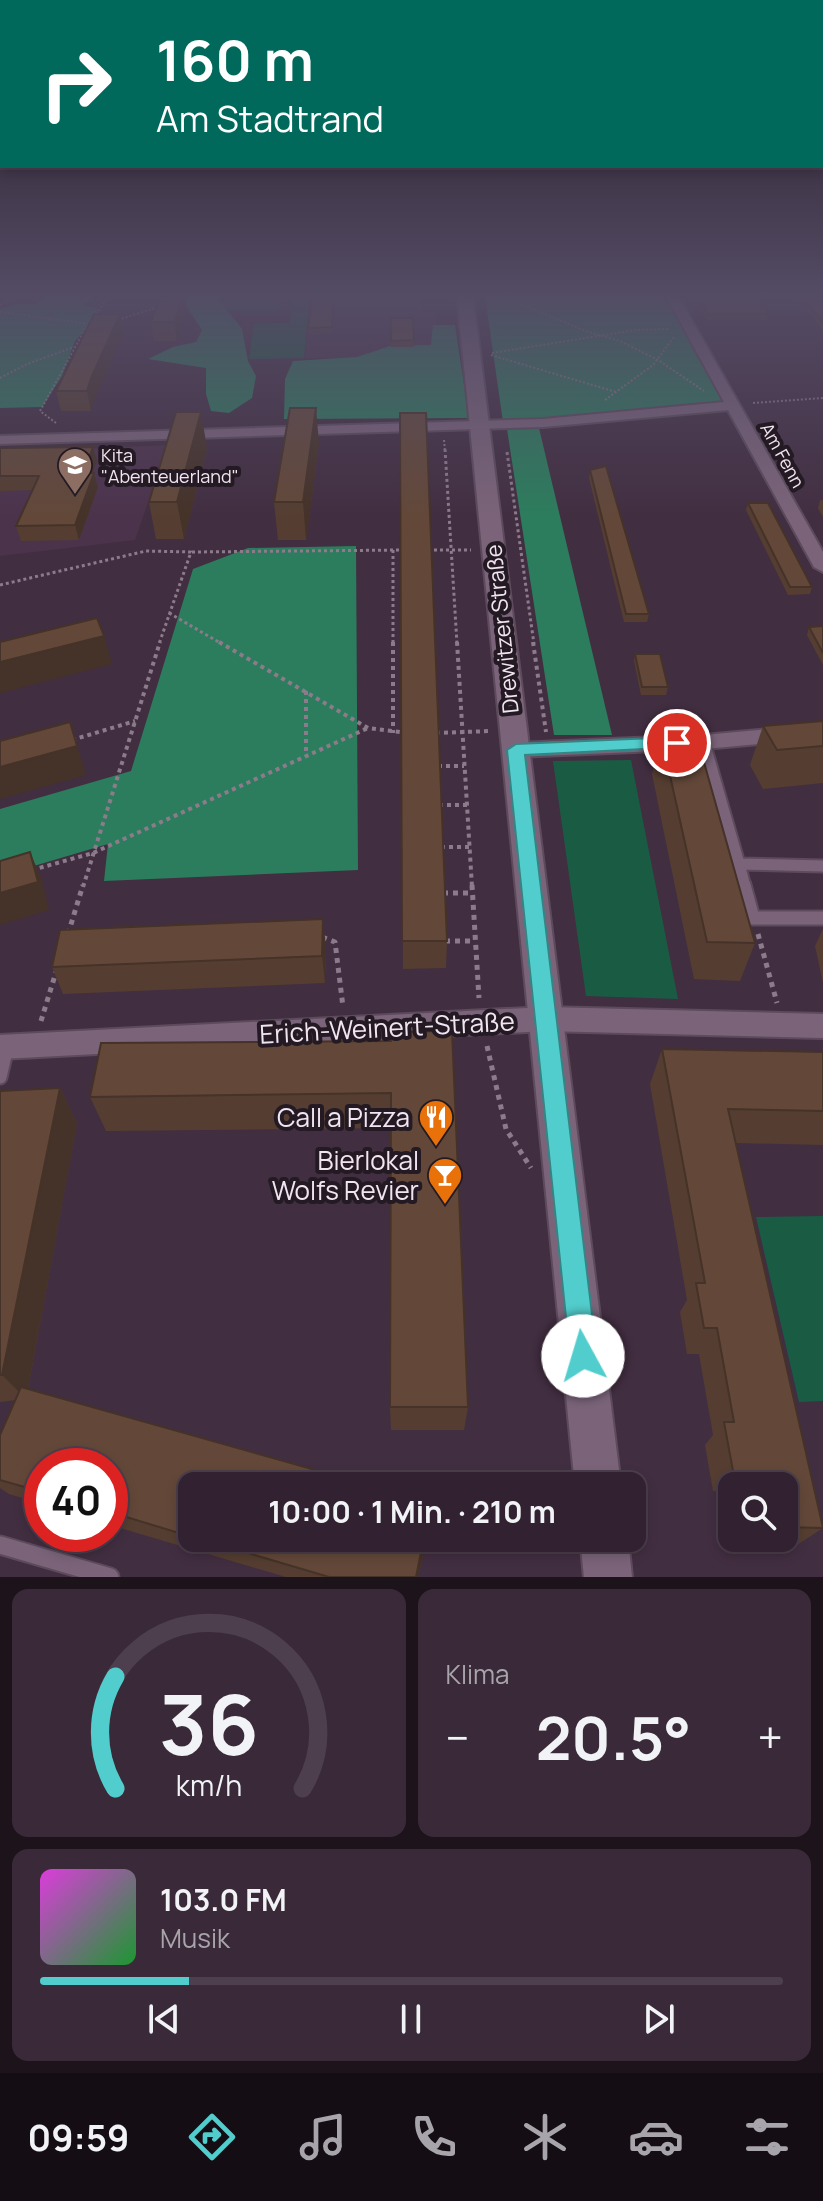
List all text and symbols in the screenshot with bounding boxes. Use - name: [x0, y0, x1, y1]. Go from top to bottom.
- text: 160 m: [156, 21, 314, 98]
- icon: right: [24, 32, 128, 136]
- text: Am Stadtrand: [156, 94, 384, 143]
- street label: Am Fenn: [755, 418, 811, 492]
- place label: Kita "Abenteuerland": [101, 443, 239, 488]
- school or university icon: Kita "Abenteuerland": [56, 446, 94, 496]
- street label: Drewitzer Straße: [478, 543, 526, 715]
- pin: [643, 709, 711, 777]
- icon: arrive: [655, 721, 699, 765]
- street label: Erich-Weinert-Straße: [258, 1002, 516, 1052]
- restaurant icon: Call a Pizza: [417, 1098, 455, 1148]
- place label: Call a Pizza: [277, 1099, 410, 1135]
- place label: Bierlokal Wolfs Revier: [272, 1142, 419, 1208]
- bar icon: Bierlokal Wolfs Revier: [426, 1156, 464, 1206]
- position arrow: [541, 1314, 625, 1398]
- speed limit sign: 40: [24, 1448, 128, 1552]
- map controls: [718, 1472, 798, 1552]
- button: search: [718, 1472, 798, 1552]
- text: 10:00 · 1 Min. · 210 m: [268, 1491, 556, 1532]
- text: Klima: [446, 1656, 510, 1692]
- text: 36: [159, 1666, 259, 1780]
- text: 20.5°: [536, 1696, 691, 1778]
- text: −: [446, 1707, 469, 1767]
- text: +: [758, 1707, 783, 1767]
- text: km/h: [176, 1766, 242, 1805]
- text: 103.0 FM: [160, 1879, 287, 1920]
- text: Musik: [160, 1920, 230, 1956]
- icon: previous: [142, 1997, 186, 2041]
- icon: pause: [389, 1997, 433, 2041]
- icon: next: [637, 1997, 681, 2041]
- icon: directions: [184, 2109, 240, 2165]
- icon: music: [295, 2109, 351, 2165]
- icon: phone: [406, 2109, 462, 2165]
- icon: climate: [517, 2109, 573, 2165]
- icon: car: [628, 2109, 684, 2165]
- icon: filters: [739, 2109, 795, 2165]
- text: 09:59: [28, 2113, 129, 2162]

